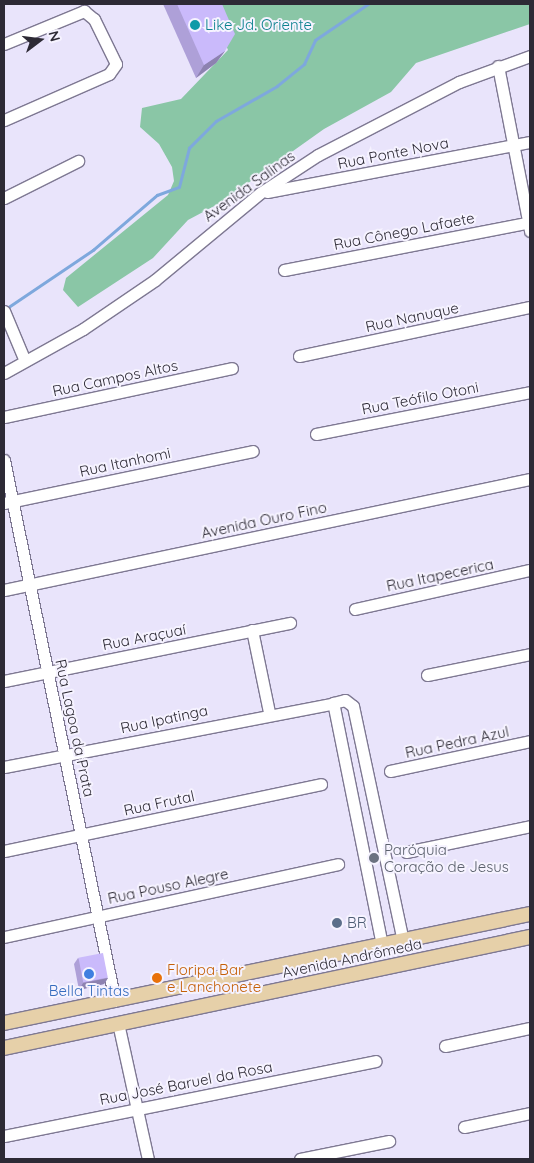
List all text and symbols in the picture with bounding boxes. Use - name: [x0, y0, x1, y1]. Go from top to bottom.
- north arrow: [15, 15, 65, 65]
- place label: Like Jd. Oriente: [205, 16, 312, 34]
- marker: Like Jd. Oriente: [189, 19, 201, 31]
- text: N: [44, 29, 65, 43]
- street label: Rua Ponte Nova: [336, 133, 450, 173]
- street label: Avenida Salinas: [200, 147, 298, 225]
- street label: Rua Cônego Lafaete: [332, 208, 476, 254]
- street label: Rua Nanuque: [364, 298, 460, 336]
- street label: Rua Campos Altos: [51, 356, 179, 400]
- street label: Rua Teófilo Otoni: [360, 378, 480, 418]
- street label: Rua Itanhomi: [78, 444, 172, 480]
- street label: Avenida Ouro Fino: [200, 498, 328, 542]
- street label: Rua Itapecerica: [385, 555, 495, 595]
- street label: Rua Araçuaí: [101, 620, 187, 654]
- street label: Rua Lagoa da Prata: [52, 658, 98, 798]
- street label: Rua Ipatinga: [119, 701, 209, 737]
- street label: Rua Pedra Azul: [403, 722, 511, 762]
- street label: Rua Frutal: [122, 787, 196, 819]
- place label: Paróquia Coração de Jesus: [384, 840, 509, 875]
- marker: Paróquia Coração de Jesus: [368, 852, 380, 864]
- street label: Rua Pouso Alegre: [106, 864, 230, 908]
- place label: BR: [347, 914, 367, 932]
- marker: BR: [331, 917, 343, 929]
- street label: Avenida Andrômeda: [280, 934, 424, 982]
- place label: Floripa Bar e Lanchonete: [167, 960, 261, 995]
- marker: Bella Tintas: [83, 968, 95, 980]
- marker: Floripa Bar e Lanchonete: [151, 972, 163, 984]
- place label: Bella Tintas: [49, 982, 129, 1000]
- street label: Rua José Baruel da Rosa: [98, 1057, 274, 1109]

